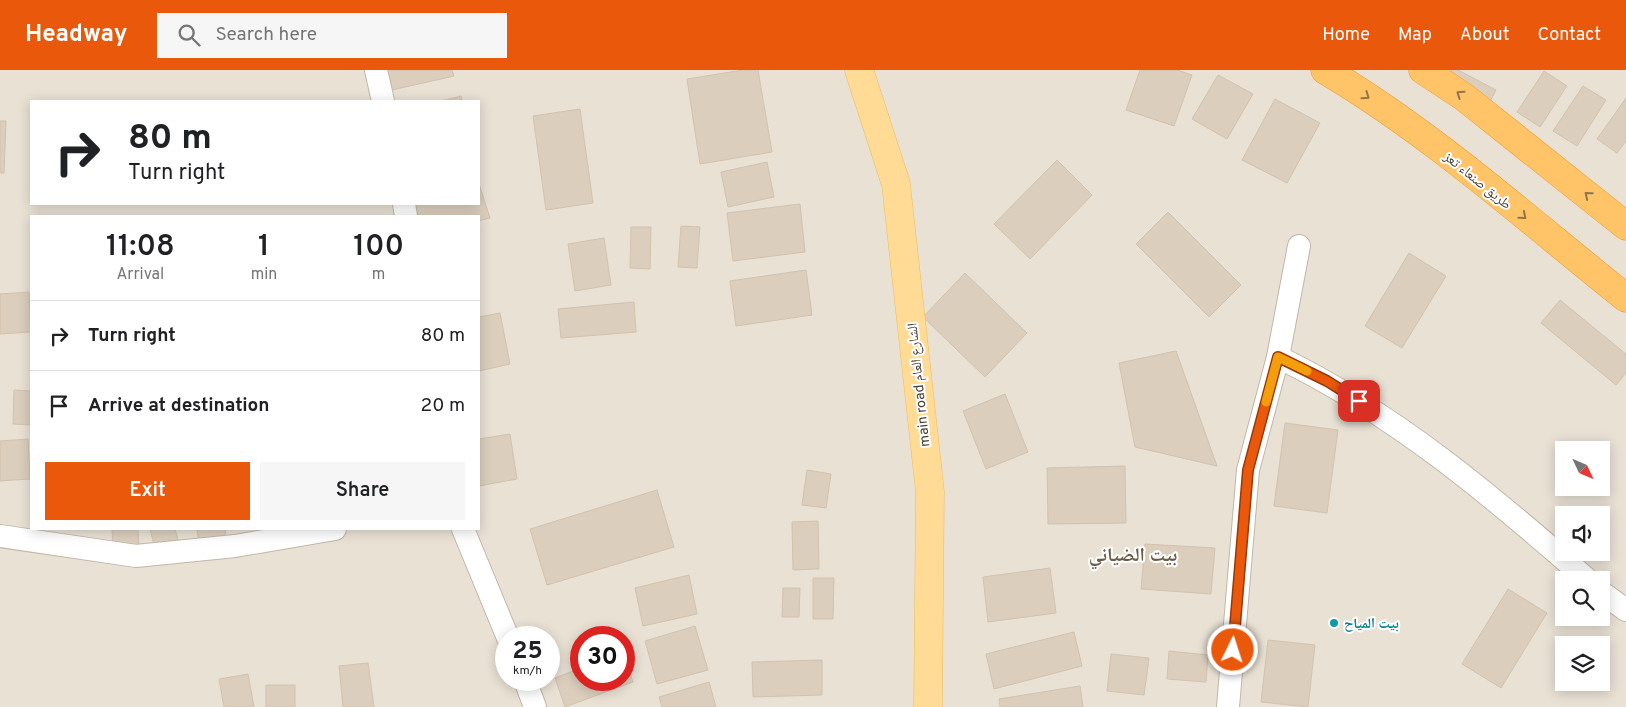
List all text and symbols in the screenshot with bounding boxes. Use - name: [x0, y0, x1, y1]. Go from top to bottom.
- search box: [157, 13, 507, 58]
- text: Headway: [25, 20, 127, 50]
- icon: search: [175, 21, 203, 49]
- text: Search here: [215, 23, 317, 47]
- text: Home: [1322, 24, 1370, 47]
- text: Map: [1398, 24, 1432, 47]
- text: About: [1460, 24, 1509, 47]
- text: Contact: [1537, 24, 1601, 47]
- one-way arrow: [1360, 90, 1370, 99]
- one-way arrow: [1457, 91, 1466, 101]
- text: 80 m: [128, 117, 212, 161]
- icon: right: [45, 120, 110, 185]
- street label: طريق صنعاء تعز: [1439, 148, 1514, 214]
- text: Turn right: [128, 160, 225, 187]
- one-way arrow: [1585, 193, 1594, 201]
- one-way arrow: [1517, 210, 1526, 219]
- text: 11:08: [106, 229, 175, 266]
- text: 1: [258, 229, 270, 266]
- text: 100: [353, 229, 404, 266]
- text: Arrival: [116, 265, 164, 285]
- text: min: [251, 265, 277, 285]
- text: m: [372, 265, 385, 285]
- icon: right: [45, 322, 73, 350]
- street label: main road الشارع العام: [905, 322, 934, 448]
- text: Turn right: [88, 324, 176, 348]
- text: 80 m: [421, 324, 465, 348]
- pin: [1338, 380, 1380, 422]
- icon: arrive: [1345, 387, 1373, 415]
- icon: arrive: [45, 392, 73, 420]
- text: Arrive at destination: [88, 394, 269, 418]
- text: 20 m: [421, 394, 465, 418]
- north arrow: [1555, 441, 1610, 496]
- map controls: [1555, 441, 1610, 691]
- button: Exit: [45, 462, 250, 520]
- button: Share: [260, 462, 465, 520]
- button: sound: [1555, 506, 1610, 561]
- district label: بيت الضياني: [1089, 544, 1177, 570]
- button: search: [1555, 571, 1610, 626]
- place label: بيت المياح: [1344, 616, 1399, 633]
- marker: بيت المياح: [1328, 617, 1340, 629]
- position arrow: [1206, 623, 1258, 675]
- speed limit sign: 30: [570, 626, 635, 691]
- text: 25: [512, 636, 543, 668]
- button: layers: [1555, 636, 1610, 691]
- text: km/h: [513, 663, 542, 679]

